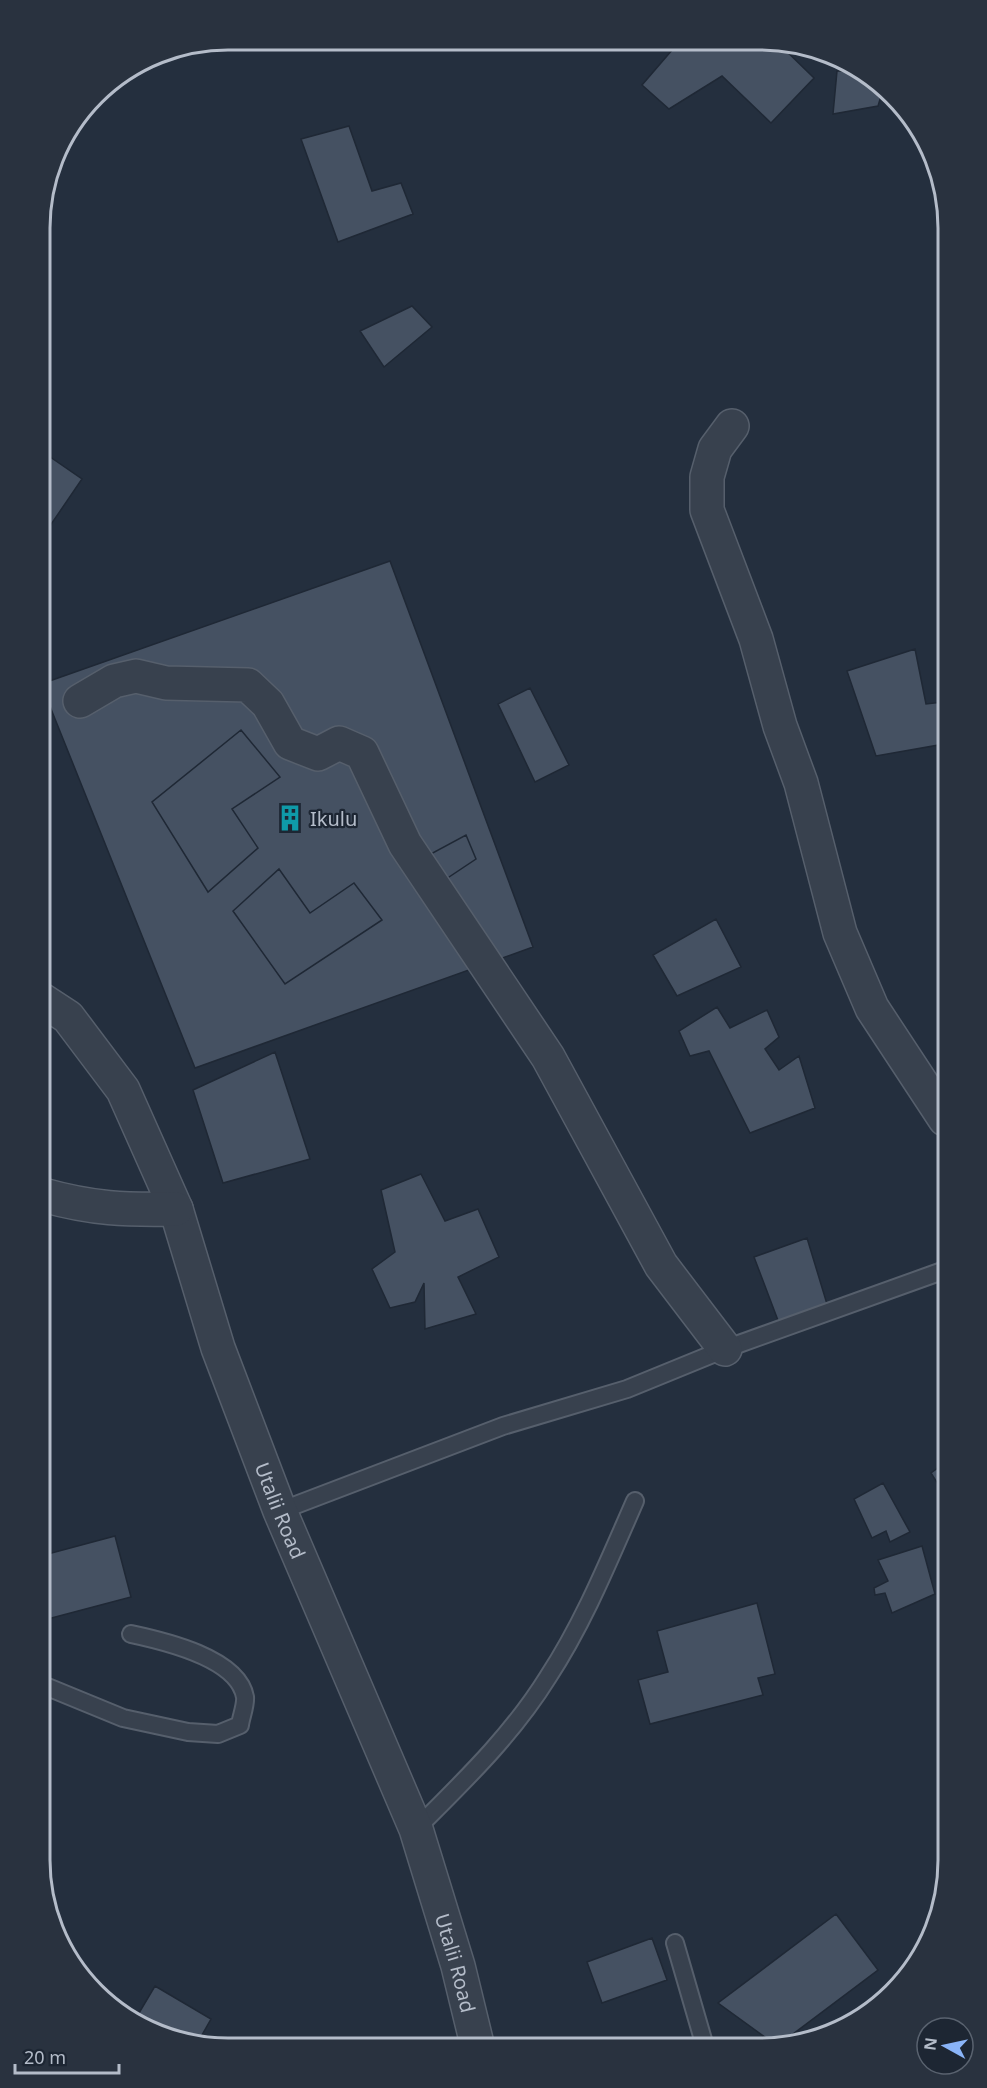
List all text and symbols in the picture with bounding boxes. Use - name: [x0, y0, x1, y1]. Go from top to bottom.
- building icon: Ikulu: [275, 803, 305, 833]
- place label: Ikulu: [310, 805, 357, 832]
- street label: Utalii Road: [249, 1458, 312, 1563]
- street label: Utalii Road: [429, 1910, 482, 2015]
- north arrow: [915, 2016, 975, 2076]
- text: N: [918, 2036, 942, 2052]
- scale bar: [15, 2037, 118, 2075]
- text: 20 m: [24, 2045, 66, 2069]

